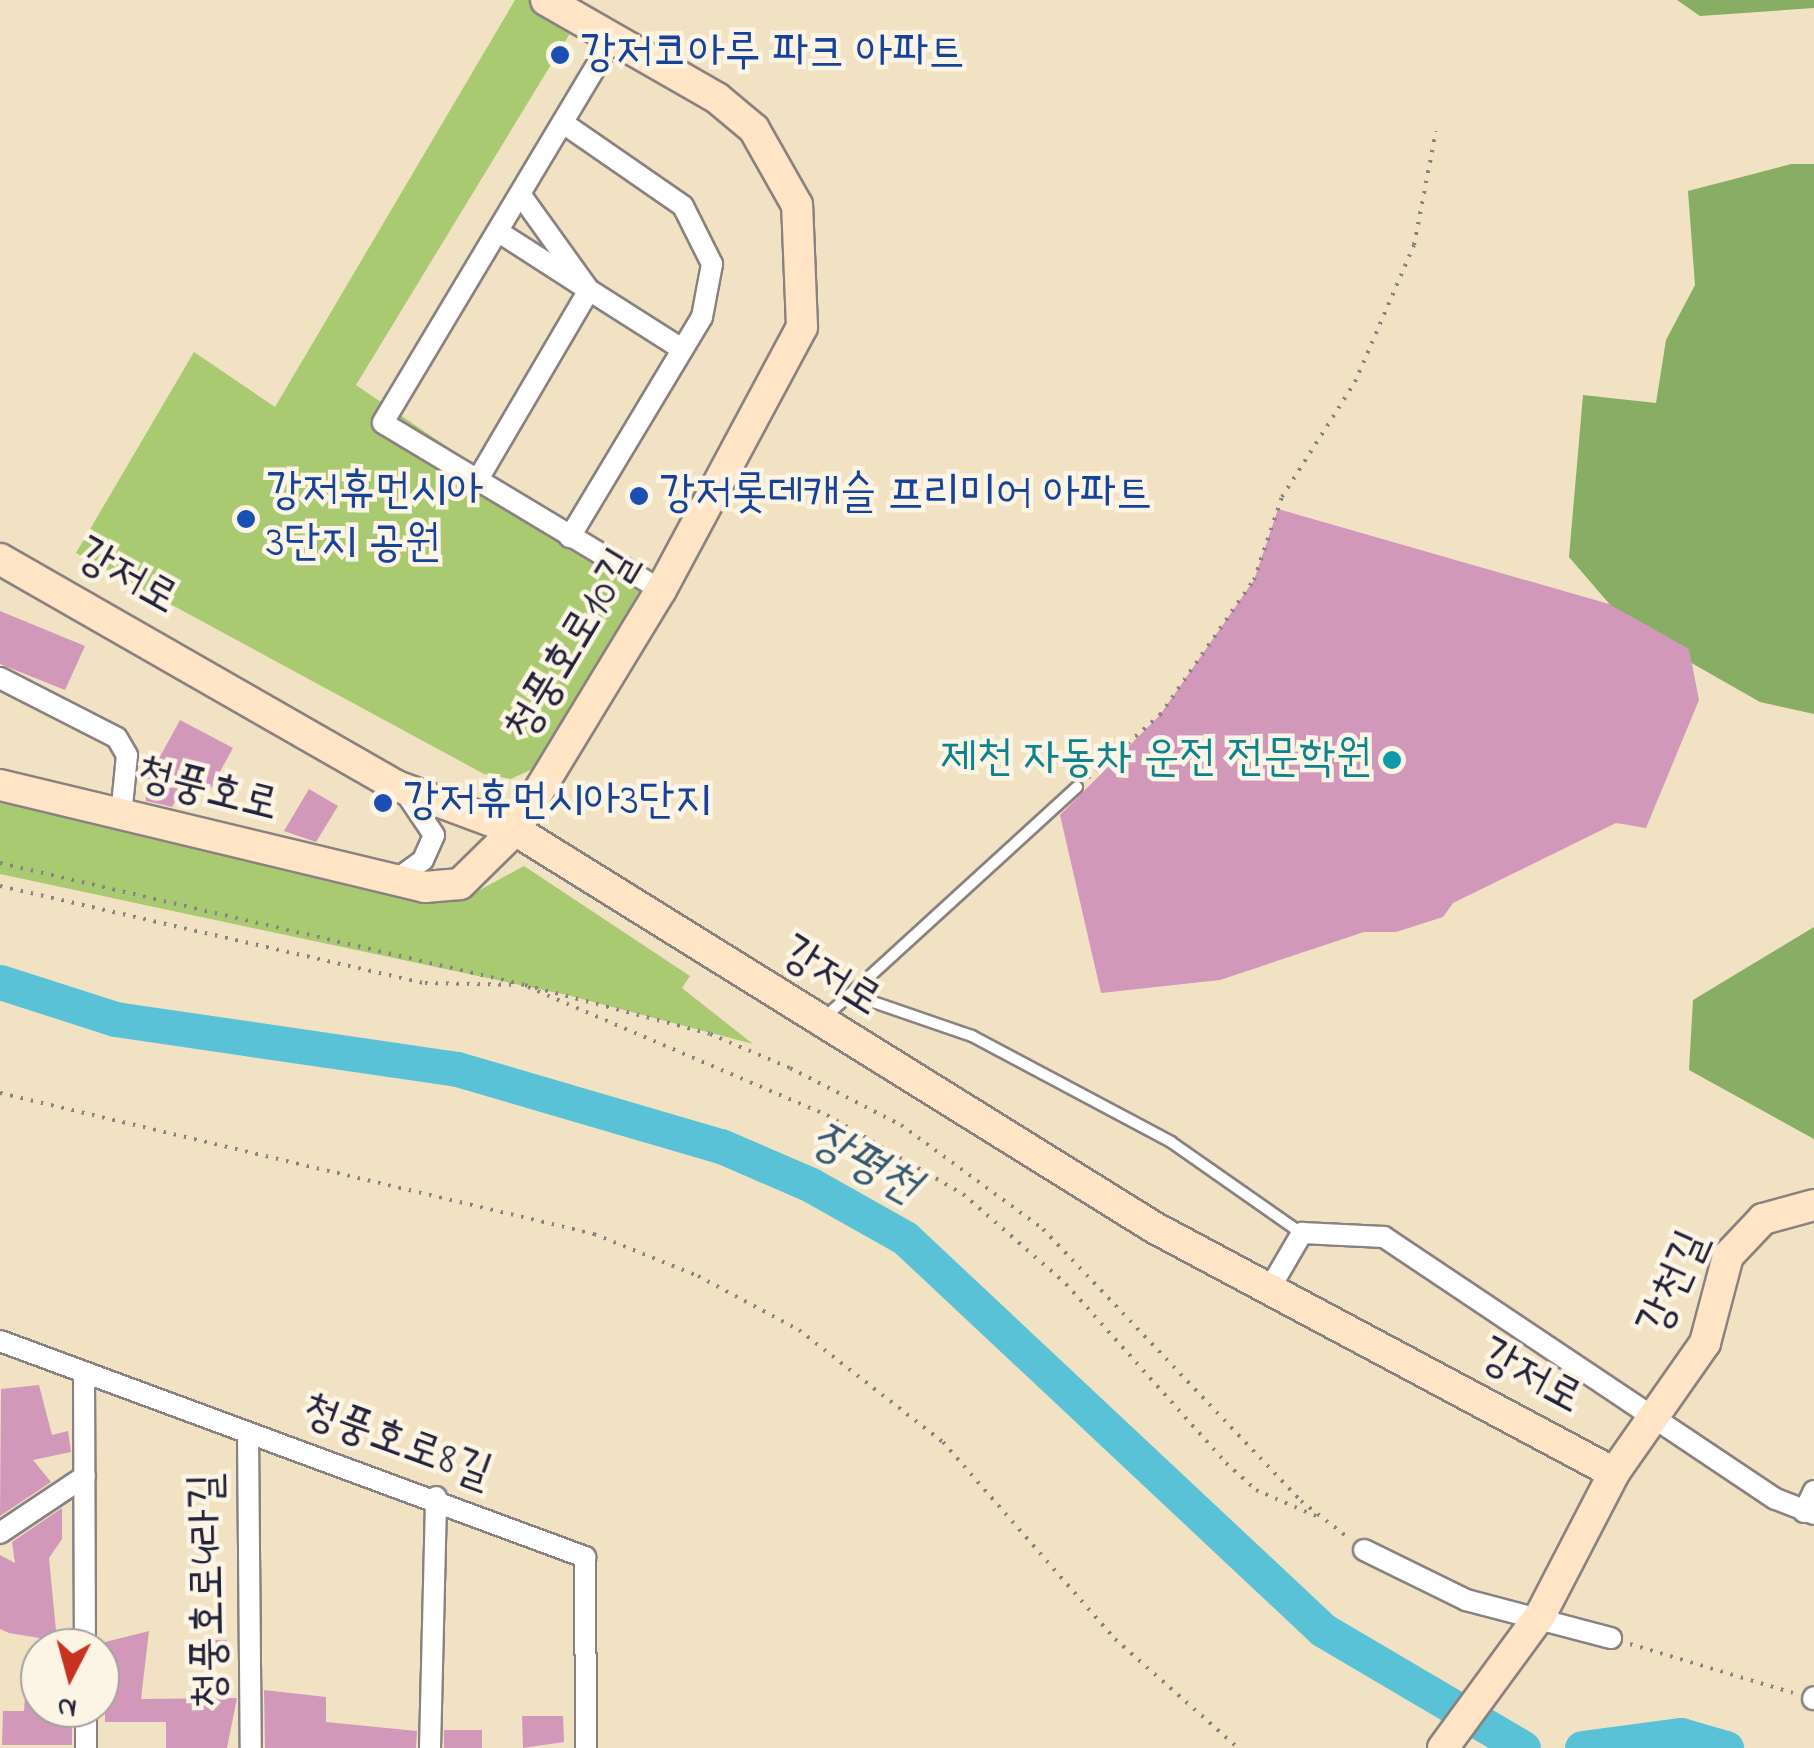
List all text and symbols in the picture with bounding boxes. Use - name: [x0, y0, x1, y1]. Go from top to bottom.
- place label: 강저코아루 파크 아파트: [580, 28, 965, 82]
- marker: 강저코아루 파크 아파트: [549, 44, 571, 66]
- place label: 강저휴먼시아 3단지 공원: [266, 466, 483, 572]
- place label: 강저롯데캐슬 프리미어 아파트: [659, 469, 1152, 523]
- marker: 강저롯데캐슬 프리미어 아파트: [628, 485, 650, 507]
- marker: 강저휴먼시아 3단지 공원: [235, 508, 257, 530]
- street label: 강저로: [65, 528, 187, 628]
- street label: 청풍호로10길: [495, 540, 651, 752]
- place label: 제천 자동차 운전 전문학원: [940, 733, 1372, 787]
- street label: 청풍호로: [130, 747, 284, 835]
- marker: 제천 자동차 운전 전문학원: [1381, 749, 1403, 771]
- place label: 강저휴먼시아3단지: [403, 776, 711, 830]
- marker: 강저휴먼시아3단지: [372, 792, 394, 814]
- street label: 강저로: [770, 926, 890, 1030]
- water label: 장평천: [799, 1111, 929, 1217]
- street label: 강천길: [1628, 1223, 1722, 1345]
- street label: 강저로: [1469, 1329, 1591, 1427]
- street label: 청풍호로8길: [294, 1384, 498, 1502]
- street label: 청풍호로4라길: [181, 1473, 239, 1709]
- north arrow: [20, 1628, 120, 1728]
- text: N: [55, 1685, 79, 1728]

